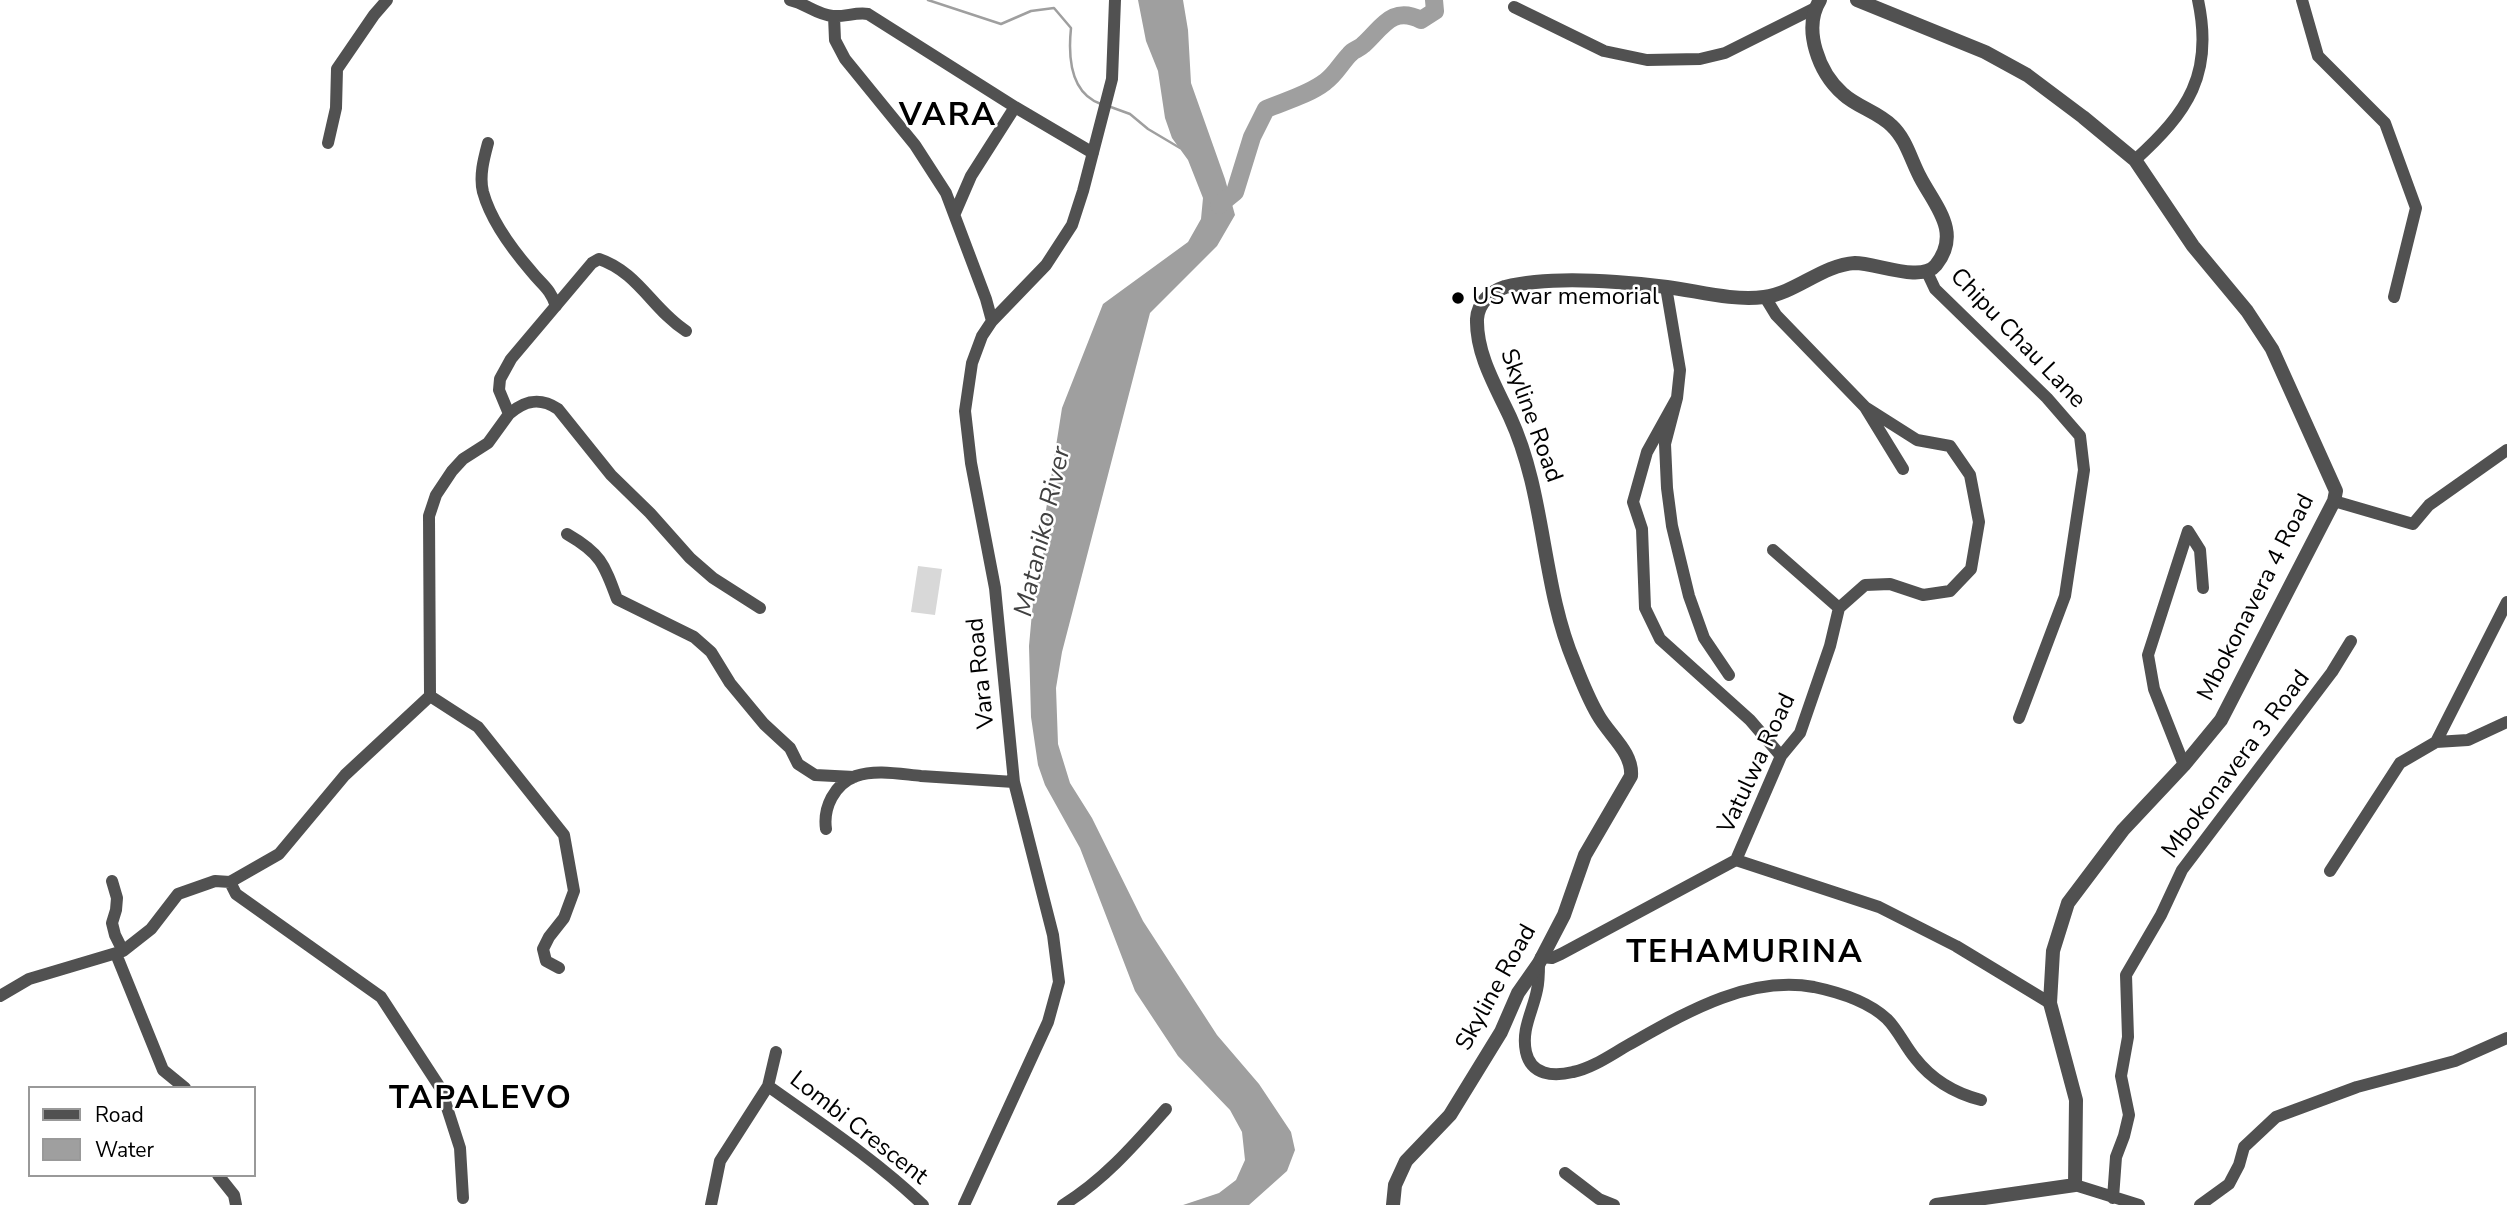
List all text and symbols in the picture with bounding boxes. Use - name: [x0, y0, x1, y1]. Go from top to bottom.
- district label: VARA: [899, 98, 997, 136]
- street label: Chipu Chau Lane: [1943, 263, 2091, 415]
- place label: US war memorial: [1472, 284, 1659, 312]
- marker: US war memorial: [1450, 290, 1466, 306]
- street label: Skyline Road: [1493, 345, 1567, 487]
- water label: Mataniko River: [1009, 444, 1079, 620]
- street label: Mbokonavera 4 Road: [2192, 490, 2322, 706]
- street label: Vara Road: [962, 616, 1002, 730]
- street label: Mbokonavera 3 Road: [2157, 665, 2317, 865]
- street label: Vatulwa Road: [1713, 689, 1803, 839]
- street label: Skyline Road: [1451, 920, 1543, 1056]
- district label: TEHAMURINA: [1627, 935, 1863, 973]
- street label: Lombi Crescent: [783, 1066, 933, 1192]
- district label: TAPALEVO: [390, 1081, 572, 1119]
- legend: [28, 1086, 256, 1177]
- text: Road: [95, 1101, 144, 1129]
- text: Water: [95, 1136, 154, 1164]

